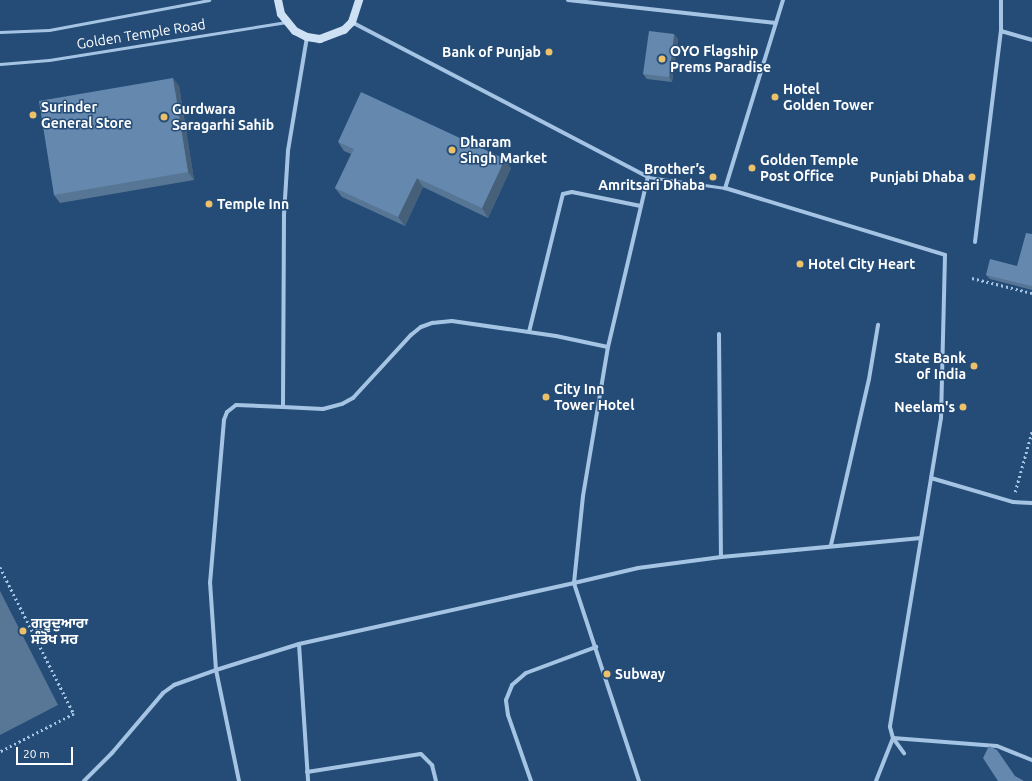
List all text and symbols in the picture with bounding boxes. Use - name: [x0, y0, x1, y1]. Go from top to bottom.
- street label: Golden Temple Road: [75, 16, 207, 52]
- place label: OYO Flagship Prems Paradise: [670, 43, 771, 76]
- place label: Bank of Punjab: [442, 44, 541, 60]
- marker: Bank of Punjab: [544, 47, 554, 57]
- marker: OYO Flagship Prems Paradise: [657, 54, 667, 64]
- place label: Hotel Golden Tower: [783, 81, 874, 114]
- marker: Hotel Golden Tower: [770, 92, 780, 102]
- place label: Surinder General Store: [41, 99, 132, 132]
- place label: Gurdwara Saragarhi Sahib: [172, 101, 274, 134]
- marker: Surinder General Store: [28, 110, 38, 120]
- marker: Gurdwara Saragarhi Sahib: [159, 112, 169, 122]
- place label: Dharam Singh Market: [460, 134, 547, 166]
- marker: Dharam Singh Market: [447, 145, 457, 155]
- place label: Golden Temple Post Office: [760, 152, 859, 184]
- place label: Brother’s Amritsari Dhaba: [598, 161, 705, 194]
- marker: Golden Temple Post Office: [747, 163, 757, 173]
- place label: Punjabi Dhaba: [870, 169, 964, 185]
- marker: Brother’s Amritsari Dhaba: [708, 172, 718, 182]
- marker: Punjabi Dhaba: [967, 172, 977, 182]
- place label: Temple Inn: [217, 196, 289, 212]
- marker: Temple Inn: [204, 199, 214, 209]
- place label: Hotel City Heart: [808, 256, 915, 272]
- marker: Hotel City Heart: [795, 259, 805, 269]
- place label: State Bank of India: [895, 350, 966, 382]
- marker: State Bank of India: [969, 361, 979, 371]
- place label: City Inn Tower Hotel: [554, 381, 634, 414]
- marker: City Inn Tower Hotel: [541, 392, 551, 402]
- place label: Neelam's: [894, 399, 955, 415]
- marker: Neelam's: [958, 402, 968, 412]
- place label: ਗੁਰੂਦੁਆਰਾ ਸੰਤੋਖ ਸਰ: [31, 615, 88, 648]
- marker: ਗੁਰੂਦੁਆਰਾ ਸੰਤੋਖ ਸਰ: [18, 626, 28, 636]
- place label: Subway: [615, 666, 665, 682]
- marker: Subway: [602, 669, 612, 679]
- scale bar: [18, 739, 75, 765]
- text: 20 m: [23, 747, 50, 760]

